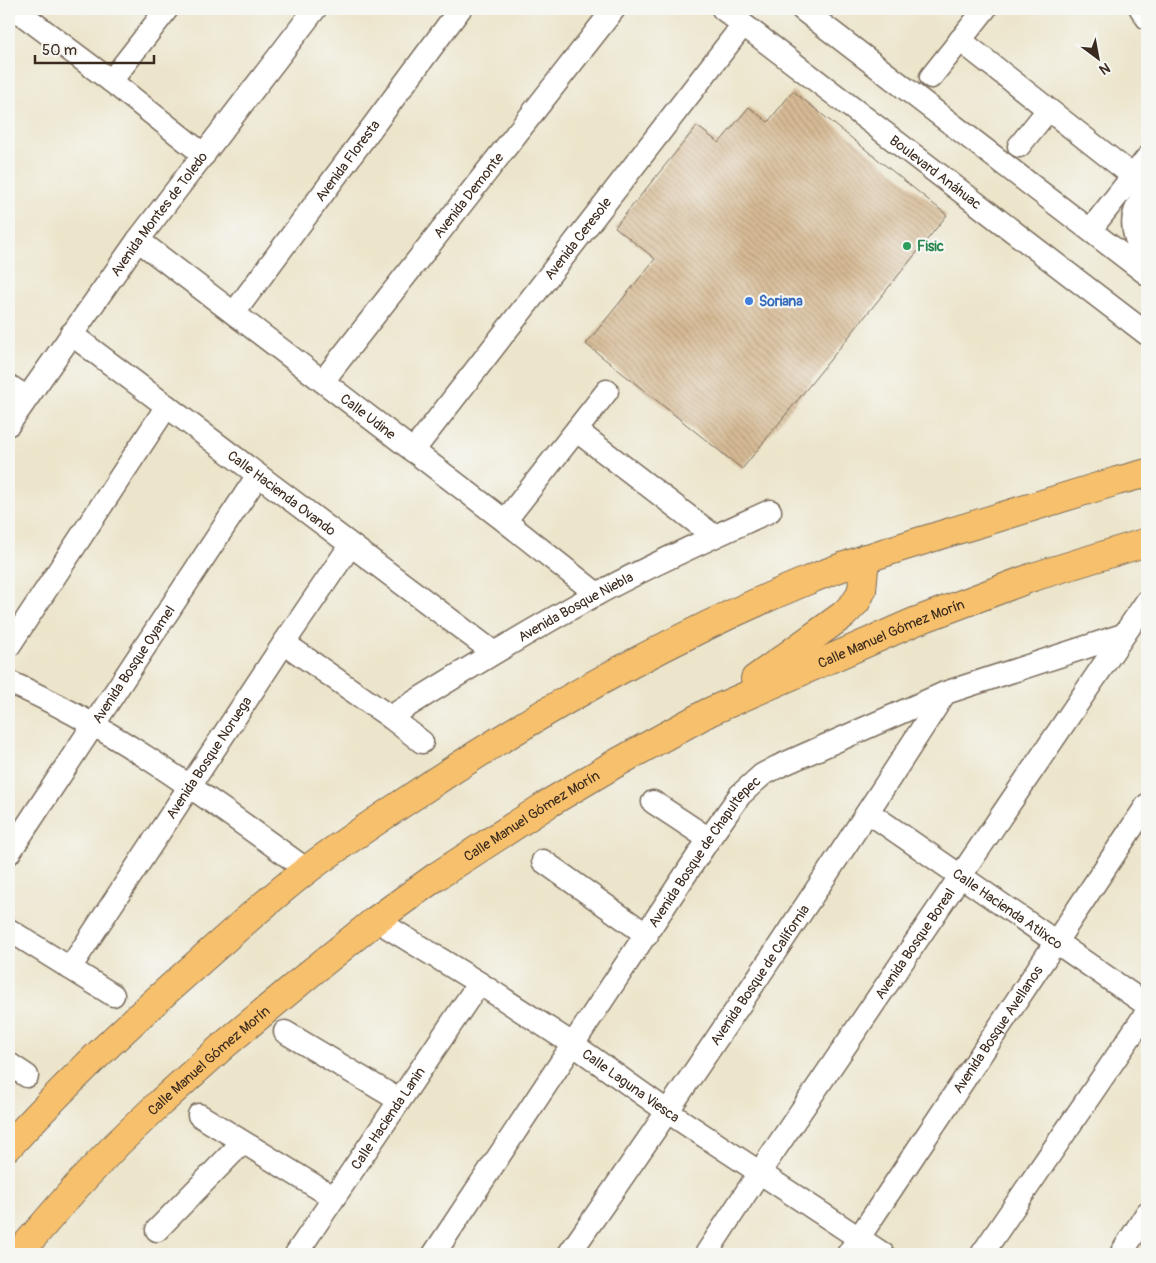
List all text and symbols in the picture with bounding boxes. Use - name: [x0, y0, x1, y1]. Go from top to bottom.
- scale bar: [35, 32, 154, 64]
- north arrow: [1074, 32, 1124, 82]
- text: 50 m: [42, 41, 77, 60]
- text: N: [1096, 59, 1113, 78]
- street label: Avenida Floresta: [312, 117, 384, 205]
- street label: Boulevard Anáhuac: [886, 132, 985, 213]
- street label: Avenida Montes de Toledo: [107, 148, 212, 280]
- street label: Avenida Demonte: [430, 149, 508, 242]
- street label: Avenida Ceresole: [541, 194, 615, 283]
- place label: Fisic: [917, 238, 944, 255]
- marker: Fisic: [901, 240, 913, 252]
- place label: Soriana: [759, 293, 803, 310]
- marker: Soriana: [743, 295, 755, 307]
- street label: Calle Udine: [337, 390, 399, 443]
- street label: Calle Hacienda Ovando: [224, 447, 339, 540]
- street label: Avenida Bosque Niebla: [515, 568, 636, 646]
- street label: Calle Manuel Gómez Morín: [815, 596, 967, 672]
- street label: Avenida Bosque Oyamel: [89, 602, 179, 727]
- street label: Avenida Bosque Noruega: [163, 693, 255, 822]
- street label: Calle Manuel Gómez Morín: [461, 767, 603, 865]
- street label: Avenida Bosque de Chapultepec: [645, 773, 764, 931]
- street label: Calle Hacienda Atlixco: [949, 865, 1066, 953]
- street label: Avenida Bosque Boreal: [871, 885, 959, 1003]
- street label: Avenida Bosque de California: [707, 902, 813, 1049]
- street label: Avenida Bosque Avellanos: [950, 962, 1047, 1097]
- street label: Calle Manuel Gómez Morín: [144, 1002, 274, 1119]
- street label: Calle Laguna Viesca: [579, 1045, 683, 1126]
- street label: Calle Hacienda Lanin: [348, 1064, 429, 1173]

